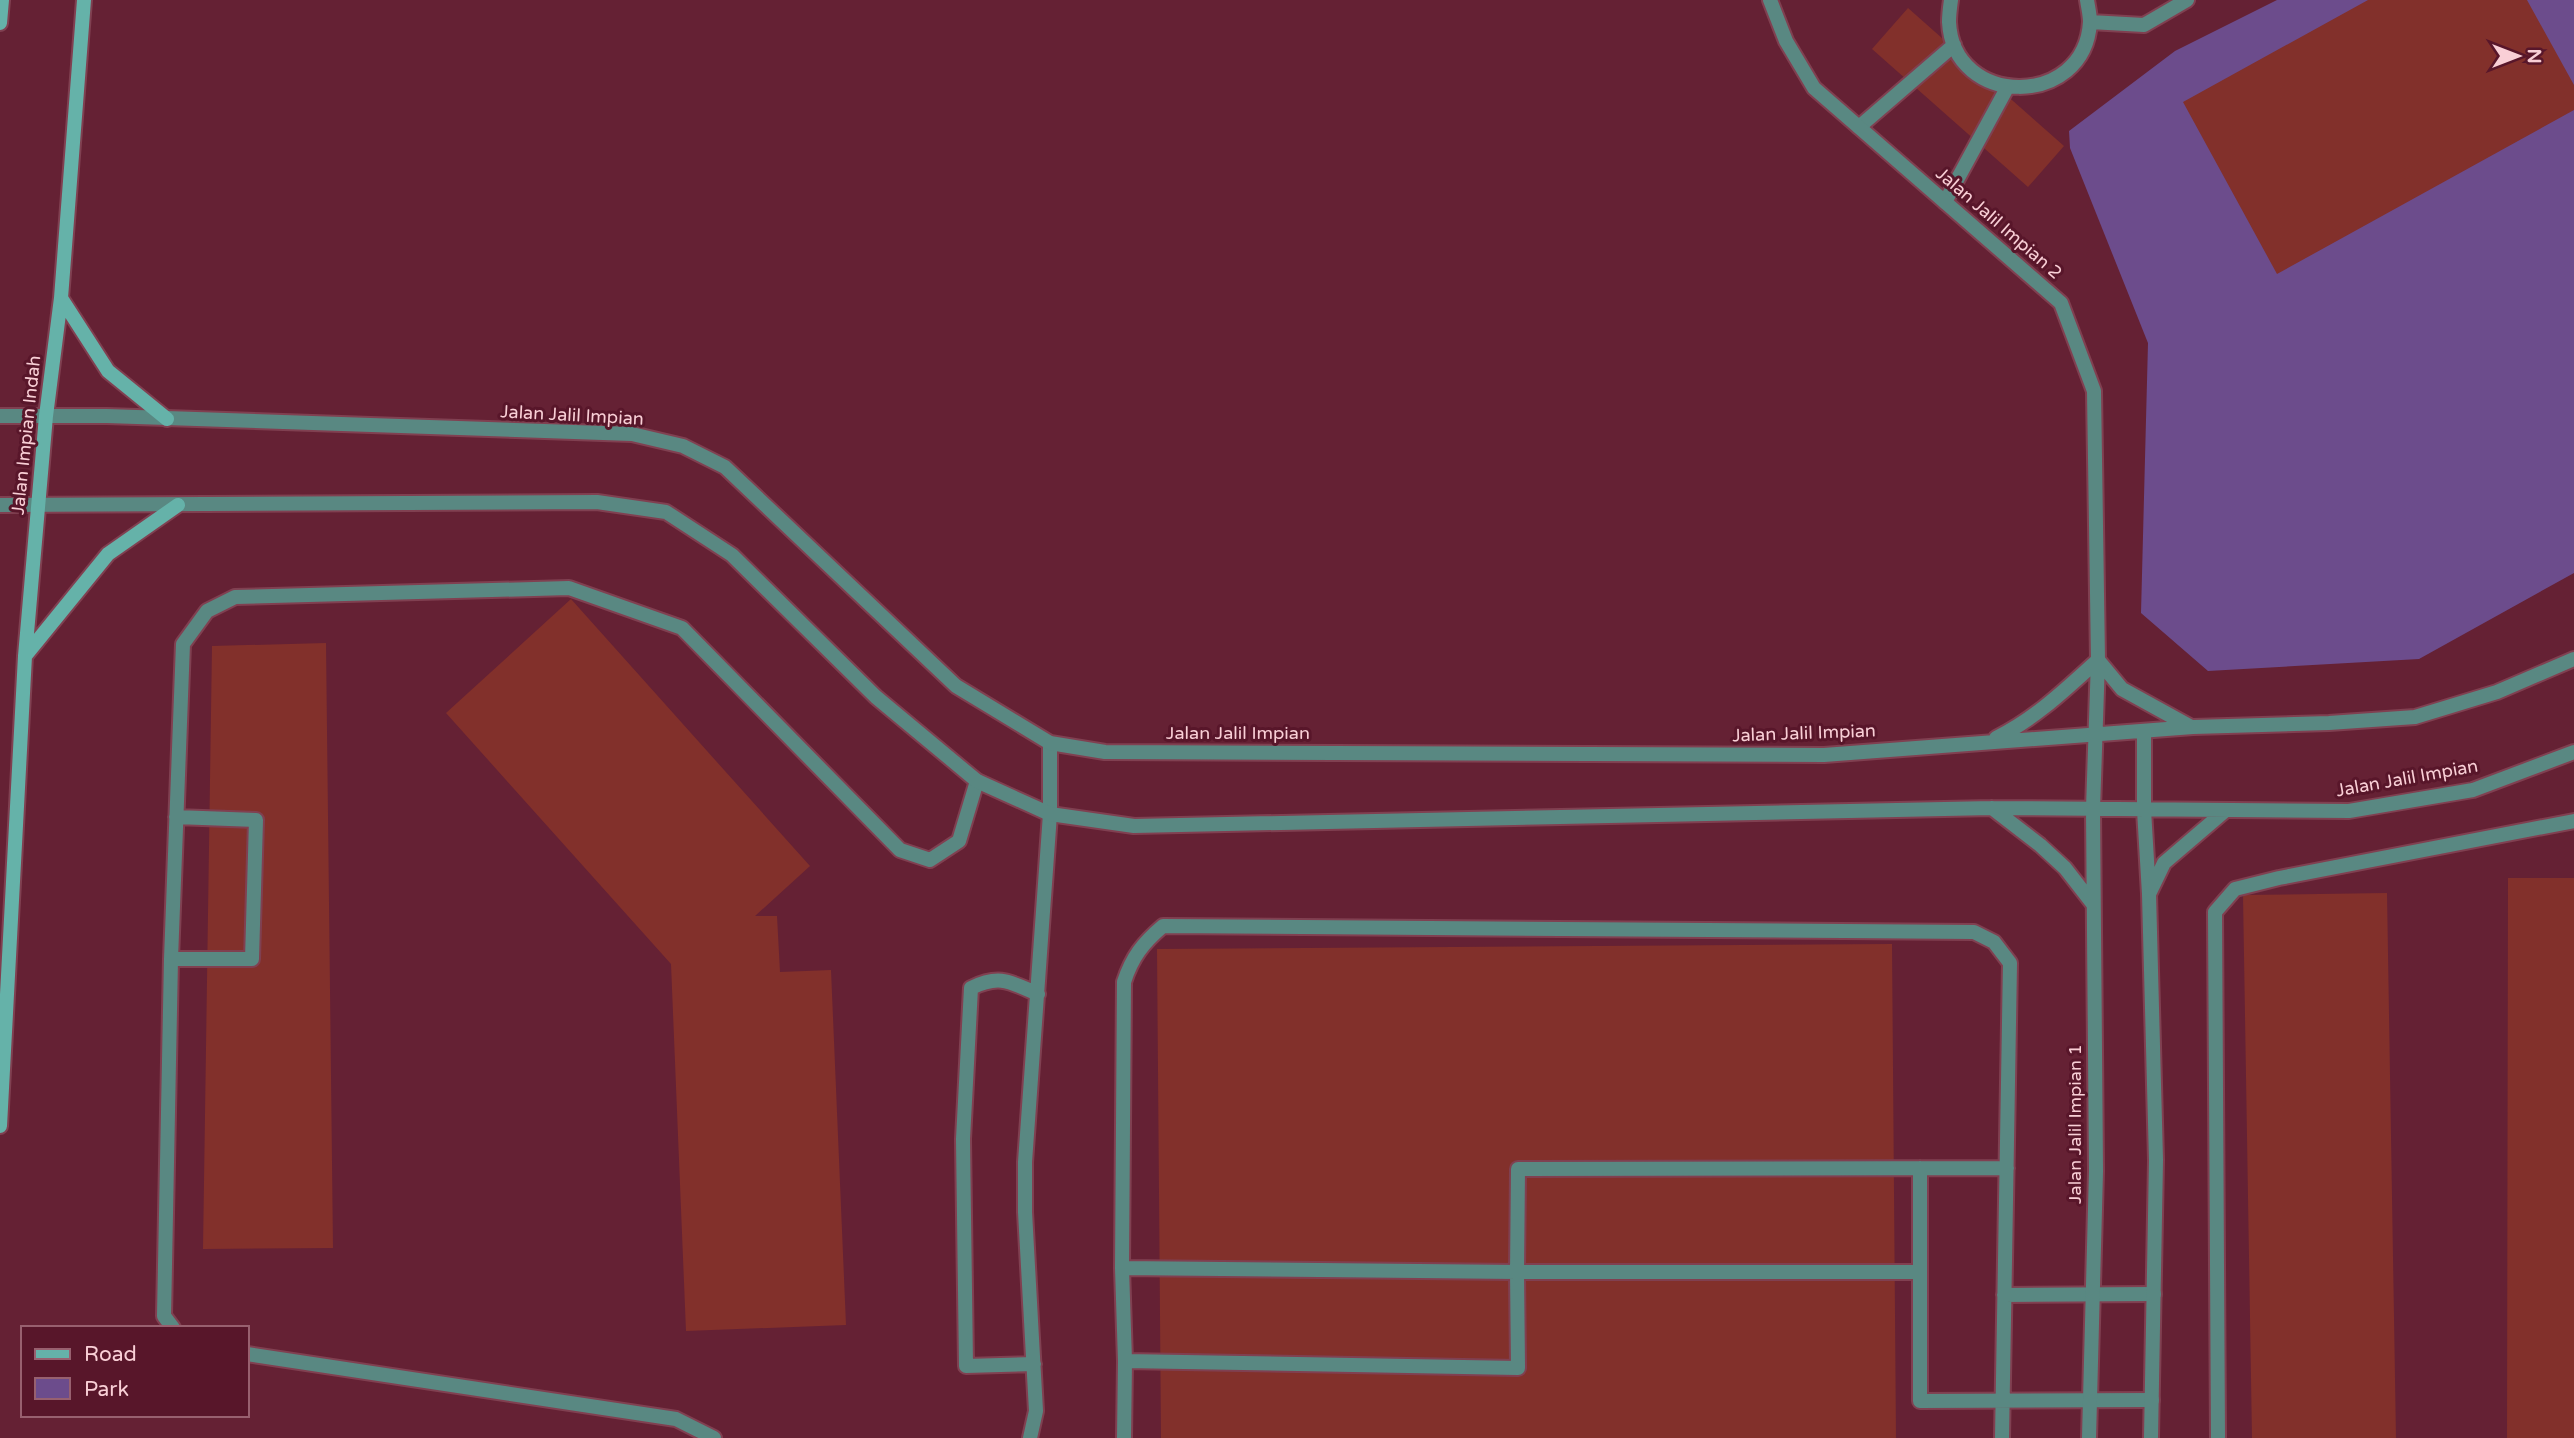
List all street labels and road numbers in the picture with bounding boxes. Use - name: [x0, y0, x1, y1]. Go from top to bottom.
- street label: Jalan Jalil Impian 2: [1932, 162, 2066, 284]
- street label: Jalan Impian Indah: [7, 354, 45, 516]
- street label: Jalan Jalil Impian: [500, 400, 644, 430]
- street label: Jalan Jalil Impian: [1732, 719, 1876, 747]
- street label: Jalan Jalil Impian: [1166, 722, 1310, 744]
- street label: Jalan Jalil Impian: [2334, 755, 2480, 801]
- street label: Jalan Jalil Impian 1: [2064, 1044, 2086, 1204]

